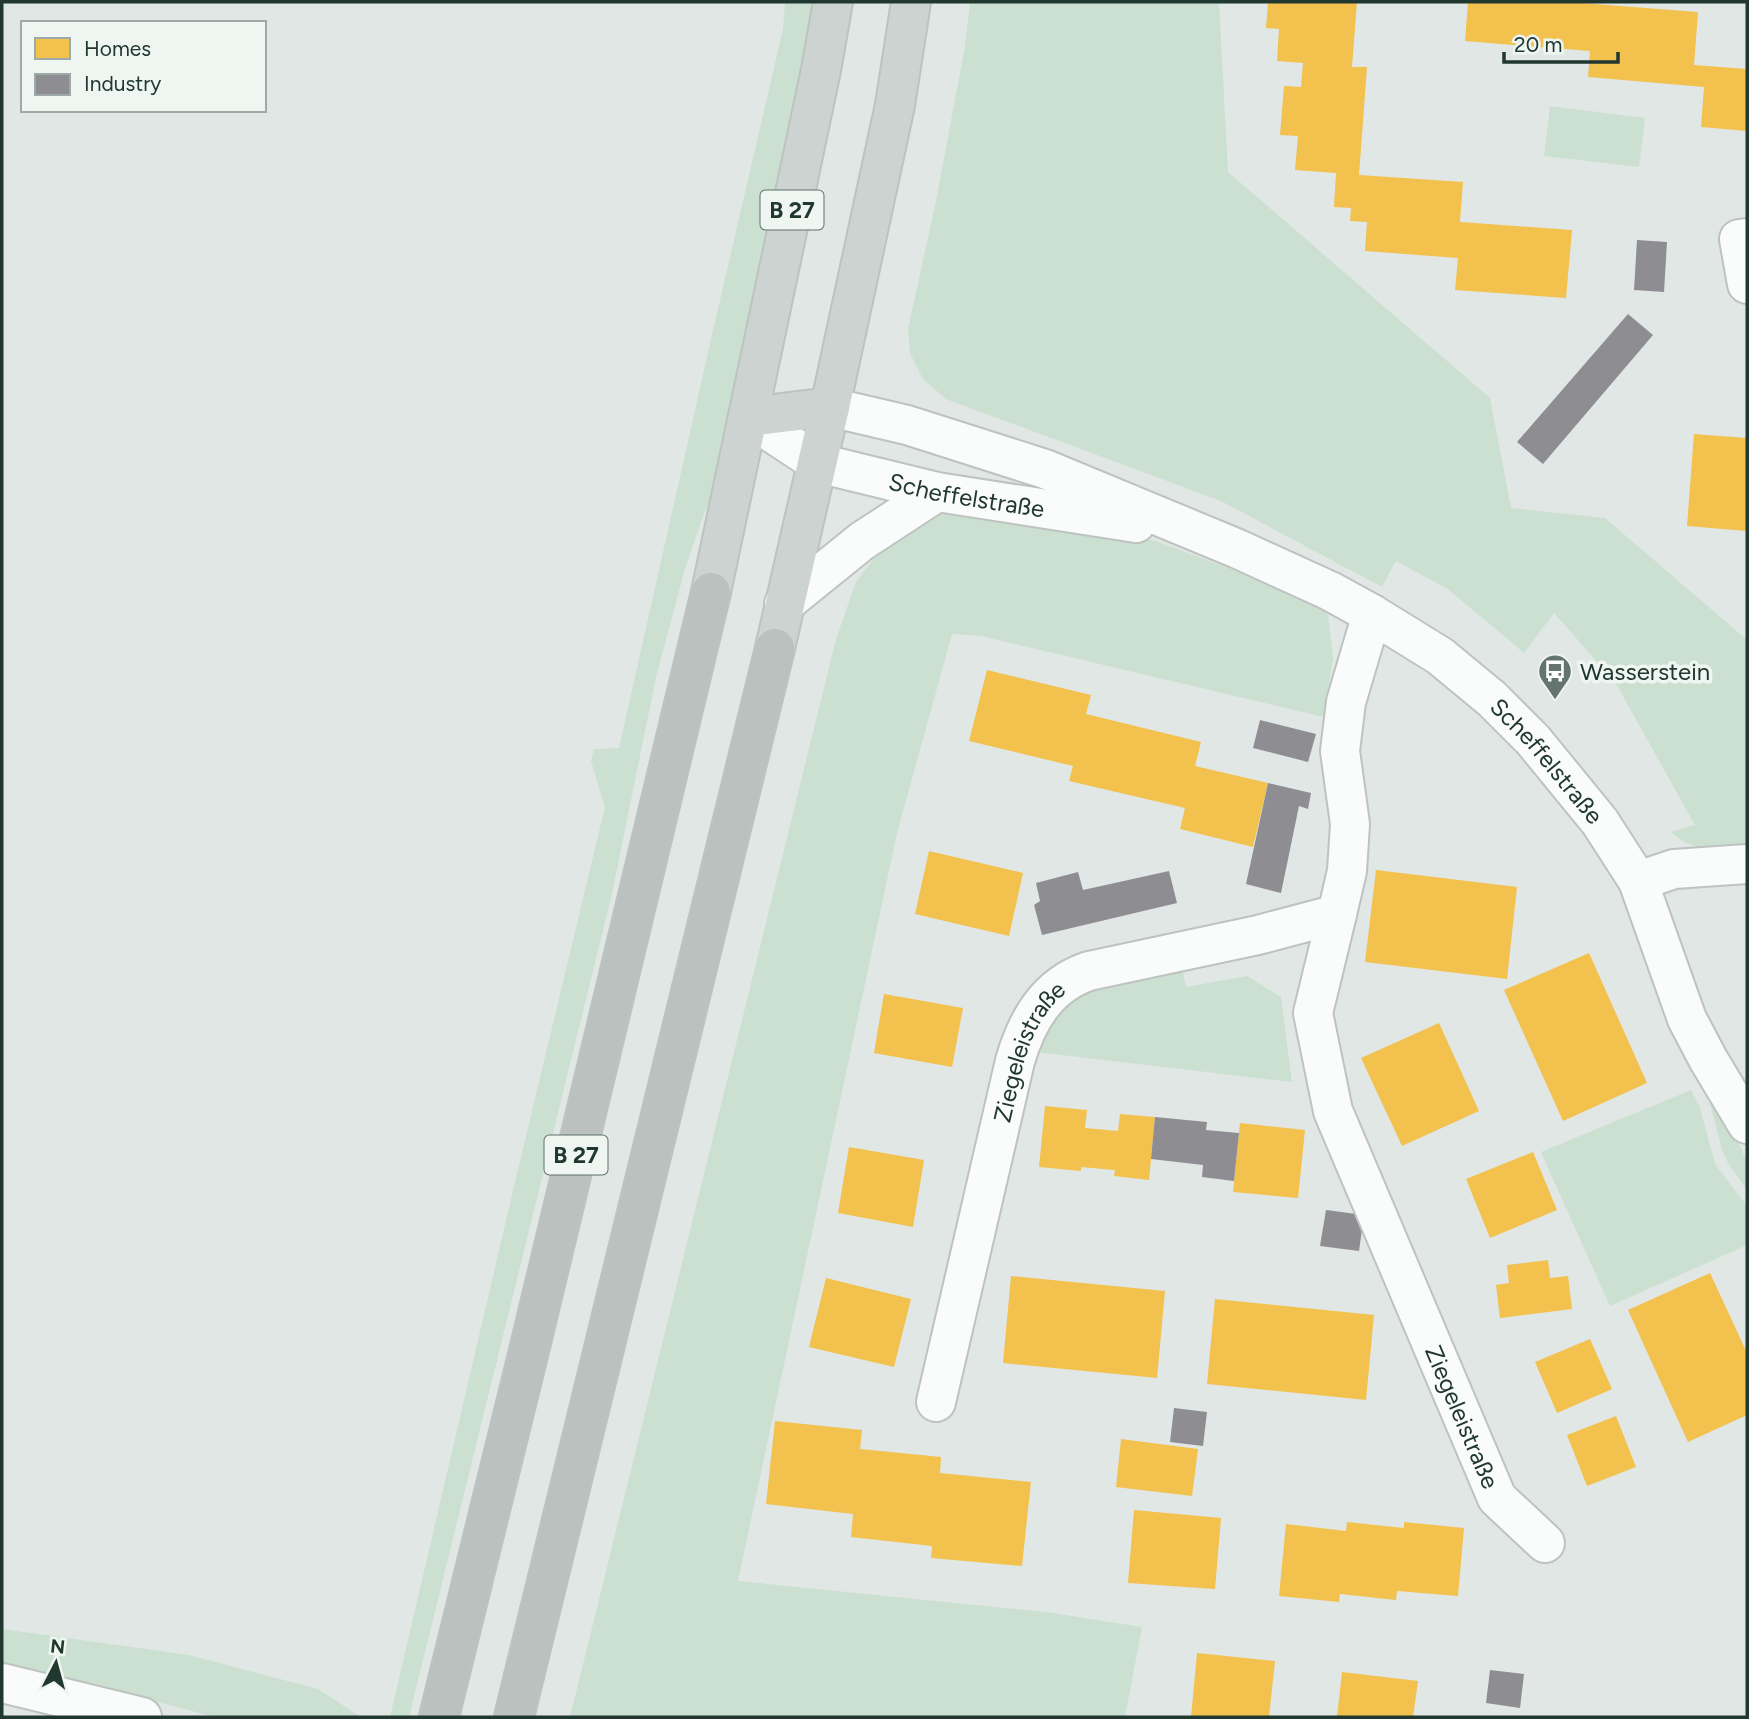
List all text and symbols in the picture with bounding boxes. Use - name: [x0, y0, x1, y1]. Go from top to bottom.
- legend: [21, 21, 266, 112]
- scale bar: [1504, 21, 1618, 65]
- text: 20 m: [1514, 32, 1562, 57]
- text: Homes: [84, 36, 151, 61]
- text: Industry: [84, 71, 161, 96]
- road number: B 27: [760, 190, 824, 230]
- street label: Scheffelstraße: [886, 466, 1046, 523]
- bus stop icon: Wasserstein: [1536, 652, 1574, 701]
- place label: Wasserstein: [1580, 657, 1710, 686]
- street label: Scheffelstraße: [1485, 692, 1610, 829]
- street label: Ziegeleistraße: [987, 974, 1070, 1125]
- road number: B 27: [544, 1136, 608, 1174]
- street label: Ziegeleistraße: [1419, 1341, 1506, 1493]
- north arrow: [21, 1628, 91, 1698]
- text: N: [49, 1634, 66, 1659]

